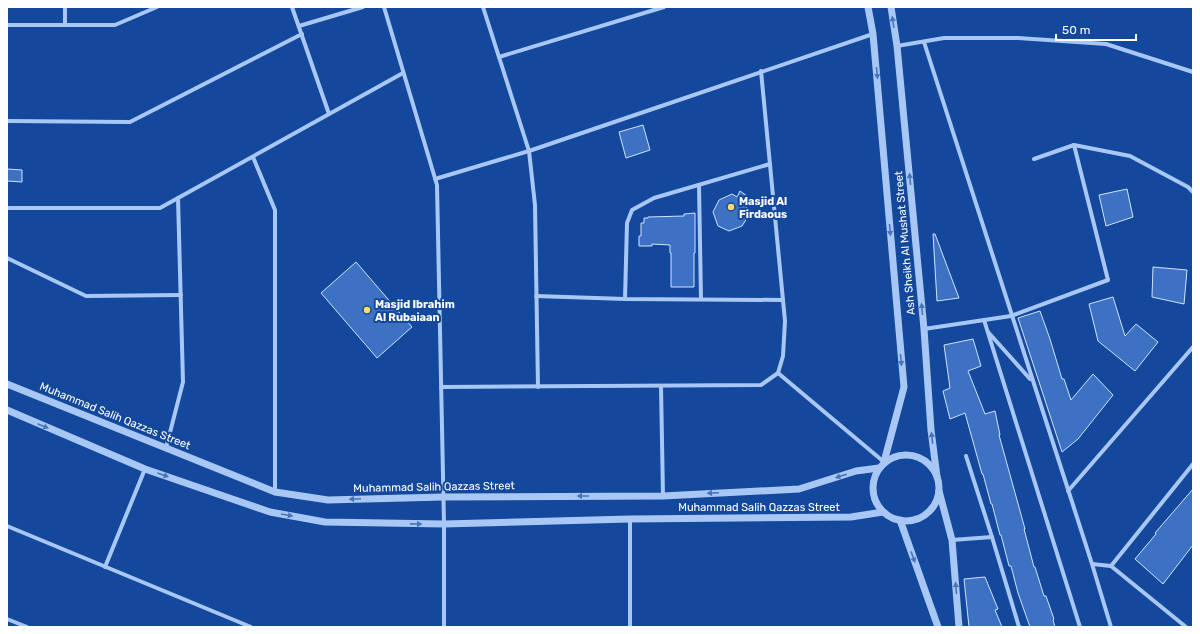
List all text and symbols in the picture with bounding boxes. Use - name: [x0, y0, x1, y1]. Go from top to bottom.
- one-way arrow: [890, 16, 896, 28]
- scale bar: [1056, 16, 1136, 42]
- text: 50 m: [1062, 23, 1090, 37]
- one-way arrow: [873, 67, 880, 79]
- street label: Ash Sheikh Al Mushat Street: [892, 170, 918, 316]
- one-way arrow: [906, 173, 913, 186]
- place label: Masjid Al Firdaous: [739, 195, 787, 221]
- marker: Masjid Al Firdaous: [726, 202, 736, 212]
- one-way arrow: [887, 224, 894, 236]
- place label: Masjid Ibrahim Al Rubaiaan: [375, 298, 455, 324]
- one-way arrow: [919, 303, 925, 315]
- marker: Masjid Ibrahim Al Rubaiaan: [362, 305, 372, 315]
- one-way arrow: [898, 353, 905, 366]
- street label: Muhammad Salih Qazzas Street: [38, 380, 193, 453]
- one-way arrow: [37, 423, 49, 429]
- one-way arrow: [929, 432, 935, 445]
- one-way arrow: [157, 473, 169, 479]
- one-way arrow: [835, 473, 847, 479]
- street label: Muhammad Salih Qazzas Street: [353, 479, 516, 495]
- one-way arrow: [707, 490, 719, 497]
- one-way arrow: [576, 493, 589, 499]
- one-way arrow: [348, 496, 361, 502]
- street label: Muhammad Salih Qazzas Street: [678, 501, 840, 514]
- one-way arrow: [281, 512, 293, 518]
- one-way arrow: [410, 521, 423, 527]
- one-way arrow: [911, 551, 917, 563]
- one-way arrow: [952, 582, 959, 594]

